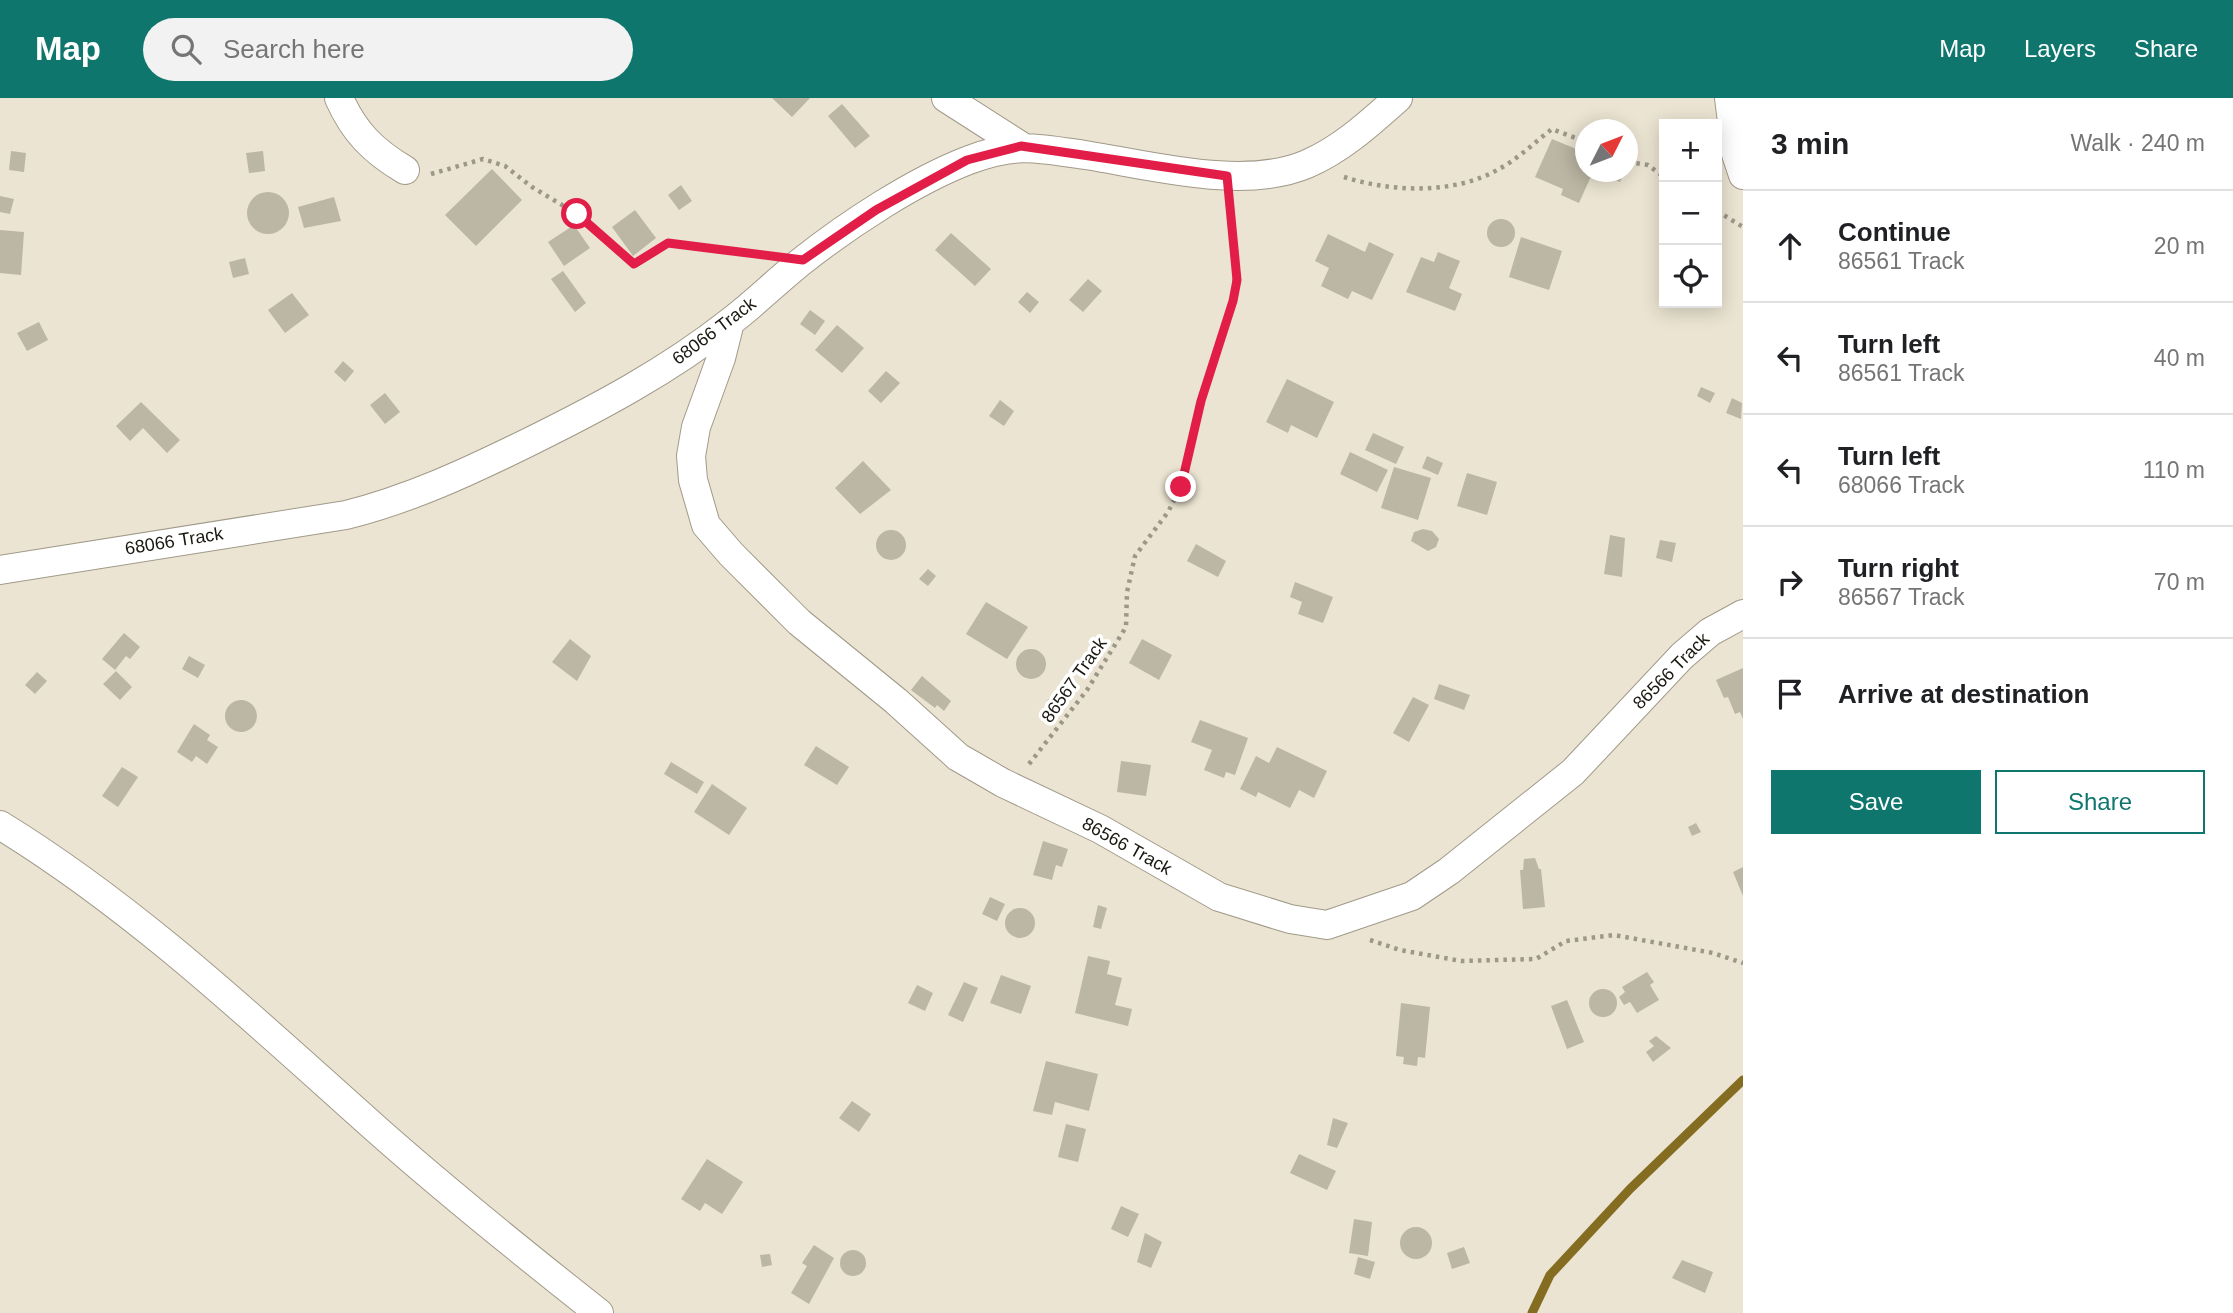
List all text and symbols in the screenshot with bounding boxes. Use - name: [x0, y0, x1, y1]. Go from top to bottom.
- search box: [143, 18, 633, 81]
- text: Map: [35, 30, 101, 67]
- icon: search: [167, 30, 205, 68]
- text: Search here: [223, 34, 365, 64]
- text: Map: [1939, 35, 1986, 62]
- text: Layers: [2024, 35, 2096, 62]
- text: Share: [2134, 35, 2198, 62]
- north arrow: [1575, 119, 1638, 182]
- map controls: [1659, 119, 1722, 308]
- button: +: [1659, 119, 1722, 182]
- text: 3 min: [1771, 127, 1849, 160]
- text: Walk · 240 m: [2070, 130, 2205, 156]
- button: −: [1659, 182, 1722, 245]
- route start: [561, 198, 592, 229]
- text: Continue: [1838, 217, 1951, 247]
- icon: ahead: [1771, 227, 1809, 265]
- text: 20 m: [2154, 233, 2205, 259]
- button: locate: [1659, 245, 1722, 308]
- text: 86561 Track: [1838, 248, 1965, 274]
- street label: 68066 Track: [668, 293, 760, 369]
- text: Turn left: [1838, 329, 1940, 359]
- icon: left: [1771, 339, 1809, 377]
- text: 40 m: [2154, 345, 2205, 371]
- text: 86561 Track: [1838, 360, 1965, 386]
- text: Turn left: [1838, 441, 1940, 471]
- icon: left: [1771, 451, 1809, 489]
- text: 110 m: [2143, 457, 2205, 483]
- route end: [1165, 471, 1196, 502]
- text: 68066 Track: [1838, 472, 1965, 498]
- street label: 68066 Track: [124, 523, 225, 559]
- text: Turn right: [1838, 553, 1959, 583]
- icon: right: [1771, 563, 1809, 601]
- text: 70 m: [2154, 569, 2205, 595]
- text: 86567 Track: [1838, 584, 1965, 610]
- street label: 86566 Track: [1629, 628, 1714, 713]
- street label: 86567 Track: [1037, 633, 1111, 726]
- icon: arrive: [1771, 675, 1809, 713]
- text: Arrive at destination: [1838, 679, 2089, 709]
- button: Save: [1771, 770, 1981, 834]
- button: Share: [1995, 770, 2205, 834]
- street label: 86566 Track: [1079, 813, 1176, 879]

